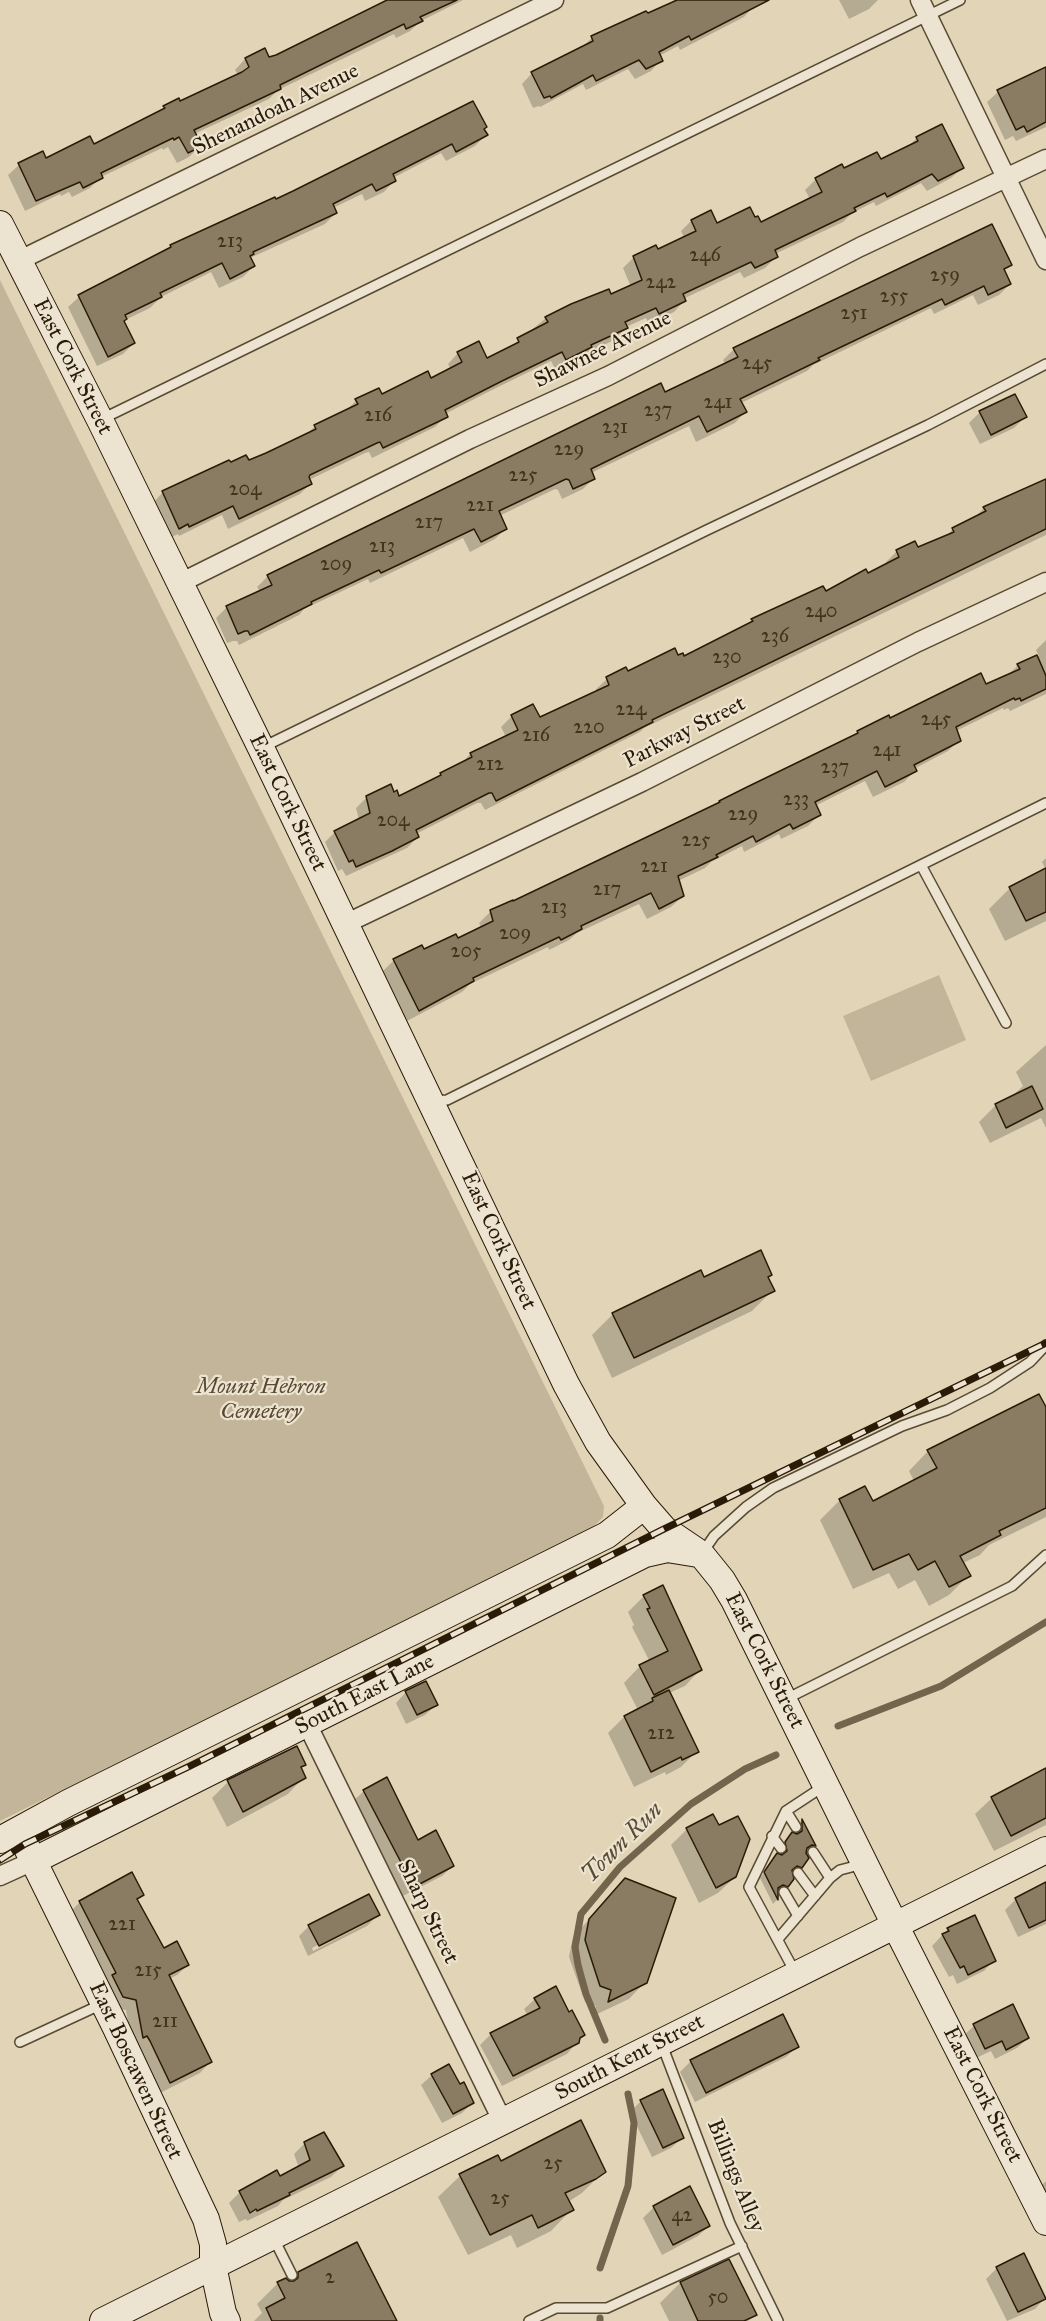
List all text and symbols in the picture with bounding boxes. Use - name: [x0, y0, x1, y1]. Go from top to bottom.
- street label: Shenandoah Avenue: [189, 58, 363, 162]
- house number: 213: [217, 230, 243, 254]
- house number: 246: [689, 244, 721, 268]
- house number: 259: [930, 264, 960, 288]
- house number: 242: [646, 271, 676, 295]
- house number: 255: [880, 285, 908, 309]
- street label: East Cork Street: [26, 294, 118, 440]
- house number: 251: [841, 302, 867, 326]
- street label: Shawnee Avenue: [530, 305, 676, 395]
- house number: 245: [742, 352, 772, 376]
- house number: 241: [704, 391, 732, 415]
- house number: 237: [644, 399, 672, 423]
- house number: 216: [364, 404, 392, 428]
- house number: 231: [602, 416, 628, 440]
- house number: 229: [554, 438, 584, 462]
- house number: 225: [509, 464, 537, 488]
- house number: 204: [229, 478, 261, 502]
- house number: 221: [466, 494, 494, 518]
- house number: 217: [415, 511, 443, 535]
- house number: 213: [369, 535, 395, 559]
- house number: 209: [320, 553, 352, 577]
- house number: 240: [805, 600, 837, 624]
- house number: 236: [761, 625, 789, 649]
- house number: 230: [712, 646, 742, 670]
- street label: Parkway Street: [620, 691, 750, 775]
- house number: 224: [616, 698, 646, 722]
- house number: 245: [921, 708, 951, 732]
- house number: 220: [573, 716, 605, 740]
- house number: 216: [522, 724, 550, 748]
- street label: East Cork Street: [242, 730, 332, 876]
- house number: 241: [873, 739, 901, 763]
- house number: 212: [476, 753, 504, 777]
- house number: 237: [821, 756, 849, 780]
- house number: 233: [783, 788, 809, 812]
- house number: 229: [728, 803, 758, 827]
- house number: 204: [377, 809, 409, 833]
- house number: 225: [682, 829, 710, 853]
- house number: 221: [640, 855, 668, 879]
- house number: 217: [593, 878, 621, 902]
- house number: 213: [541, 896, 567, 920]
- house number: 209: [499, 922, 531, 946]
- house number: 205: [451, 940, 481, 964]
- street label: East Cork Street: [454, 1168, 542, 1314]
- park label: Mount Hebron Cemetery: [196, 1375, 326, 1426]
- street label: East Cork Street: [718, 1588, 810, 1734]
- street label: South East Lane: [291, 1649, 439, 1741]
- house number: 212: [647, 1722, 675, 1746]
- water label: Town Run: [577, 1797, 669, 1889]
- street label: Sharp Street: [390, 1856, 464, 1968]
- house number: 221: [108, 1913, 136, 1937]
- house number: 215: [135, 1959, 161, 1983]
- street label: East Boscawen Street: [82, 1978, 188, 2164]
- street label: South Kent Street: [551, 2009, 709, 2107]
- house number: 211: [152, 2010, 178, 2034]
- street label: East Cork Street: [936, 2022, 1028, 2168]
- street label: Billings Alley: [700, 2116, 770, 2236]
- house number: 25: [543, 2152, 563, 2176]
- house number: 25: [490, 2187, 510, 2211]
- house number: 42: [671, 2204, 693, 2228]
- house number: 2: [325, 2266, 335, 2290]
- house number: 50: [708, 2286, 728, 2310]

